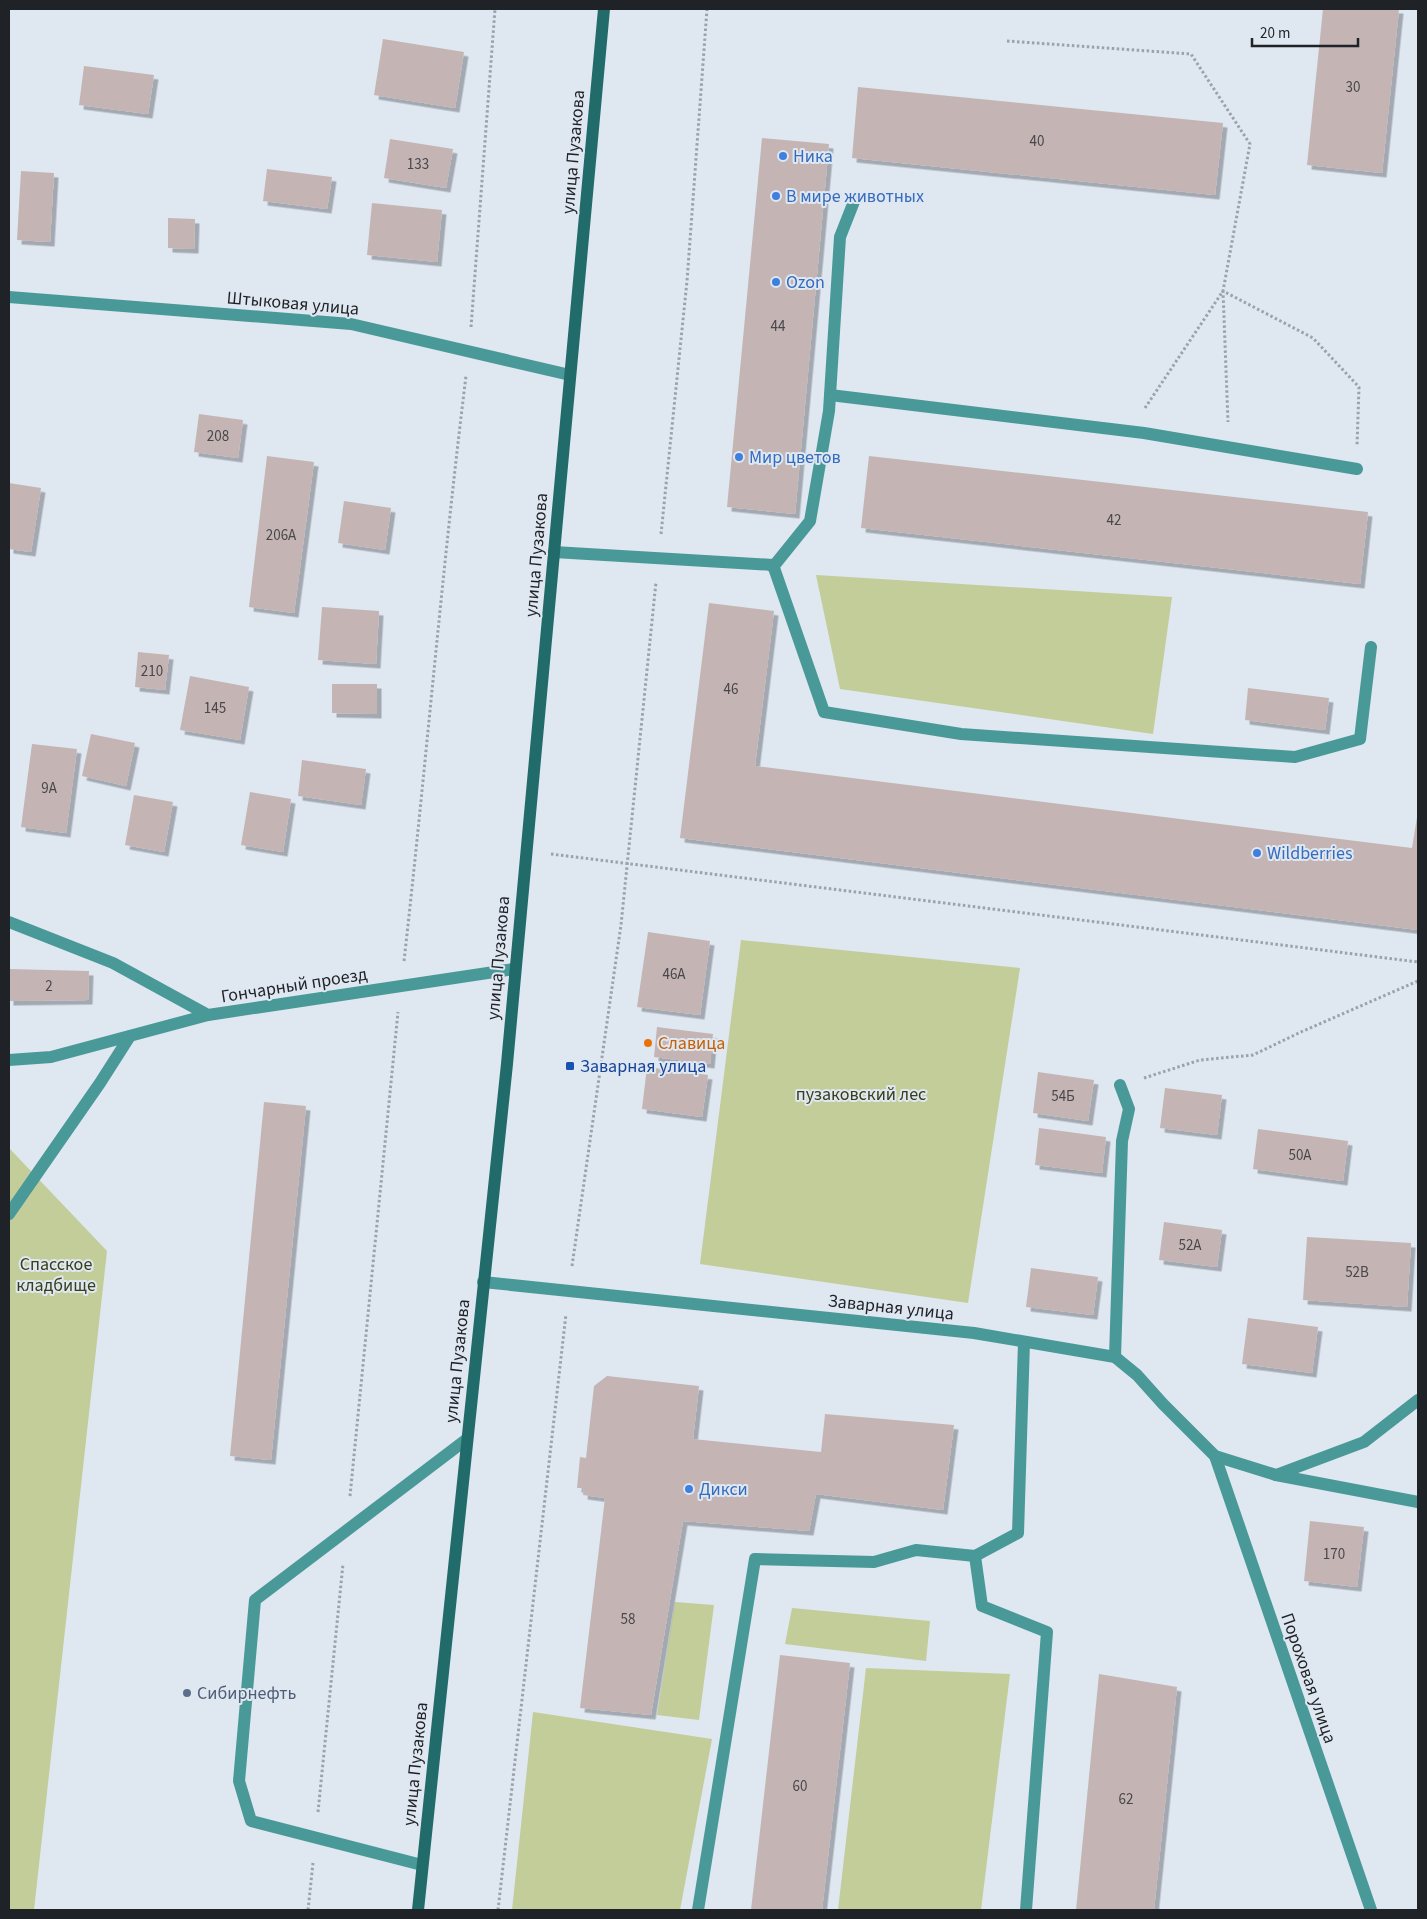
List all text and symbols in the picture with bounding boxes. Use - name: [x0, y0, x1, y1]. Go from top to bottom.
- scale bar: [1252, 15, 1358, 47]
- text: 20 m: [1260, 23, 1290, 44]
- house number: 30: [1346, 77, 1360, 98]
- street label: улица Пузакова: [556, 89, 591, 215]
- house number: 40: [1030, 131, 1044, 152]
- place label: Ника: [793, 144, 833, 169]
- marker: Ника: [777, 150, 789, 162]
- house number: 133: [407, 154, 429, 175]
- place label: В мире животных: [786, 184, 924, 209]
- marker: В мире животных: [770, 190, 782, 202]
- place label: Ozon: [786, 270, 825, 295]
- marker: Ozon: [770, 276, 782, 288]
- street label: Штыковая улица: [226, 285, 360, 322]
- house number: 44: [771, 316, 786, 337]
- house number: 208: [207, 426, 229, 447]
- place label: Мир цветов: [749, 445, 841, 470]
- marker: Мир цветов: [733, 451, 745, 463]
- street label: улица Пузакова: [519, 492, 554, 618]
- house number: 42: [1107, 510, 1121, 531]
- house number: 206А: [266, 525, 297, 546]
- house number: 210: [141, 661, 163, 682]
- house number: 46: [724, 679, 738, 700]
- house number: 145: [204, 698, 226, 719]
- house number: 9А: [41, 778, 58, 799]
- place label: Wildberries: [1267, 841, 1352, 866]
- marker: Wildberries: [1251, 847, 1263, 859]
- street label: улица Пузакова: [481, 895, 516, 1021]
- street label: Гончарный проезд: [219, 962, 369, 1009]
- house number: 46А: [662, 964, 686, 985]
- house number: 2: [45, 976, 53, 997]
- place label: Славица: [658, 1031, 725, 1056]
- marker: Славица: [642, 1037, 654, 1049]
- place label: Заварная улица: [580, 1054, 706, 1079]
- marker: Заварная улица: [564, 1060, 576, 1072]
- park label: пузаковский лес: [796, 1082, 926, 1107]
- house number: 54Б: [1051, 1086, 1075, 1107]
- house number: 50А: [1288, 1145, 1312, 1166]
- house number: 52А: [1178, 1235, 1202, 1256]
- park label: Спасское кладбище: [16, 1252, 96, 1298]
- house number: 52В: [1345, 1262, 1369, 1283]
- street label: Заварная улица: [827, 1288, 955, 1327]
- street label: улица Пузакова: [439, 1298, 476, 1424]
- place label: Дикси: [699, 1477, 748, 1502]
- marker: Дикси: [683, 1483, 695, 1495]
- house number: 170: [1323, 1544, 1345, 1565]
- house number: 58: [621, 1609, 635, 1630]
- street label: Пороховая улица: [1274, 1610, 1343, 1747]
- place label: Сибирнефть: [197, 1681, 297, 1706]
- marker: Сибирнефть: [181, 1687, 193, 1699]
- street label: улица Пузакова: [397, 1701, 434, 1827]
- house number: 60: [793, 1776, 807, 1797]
- house number: 62: [1119, 1789, 1133, 1810]

